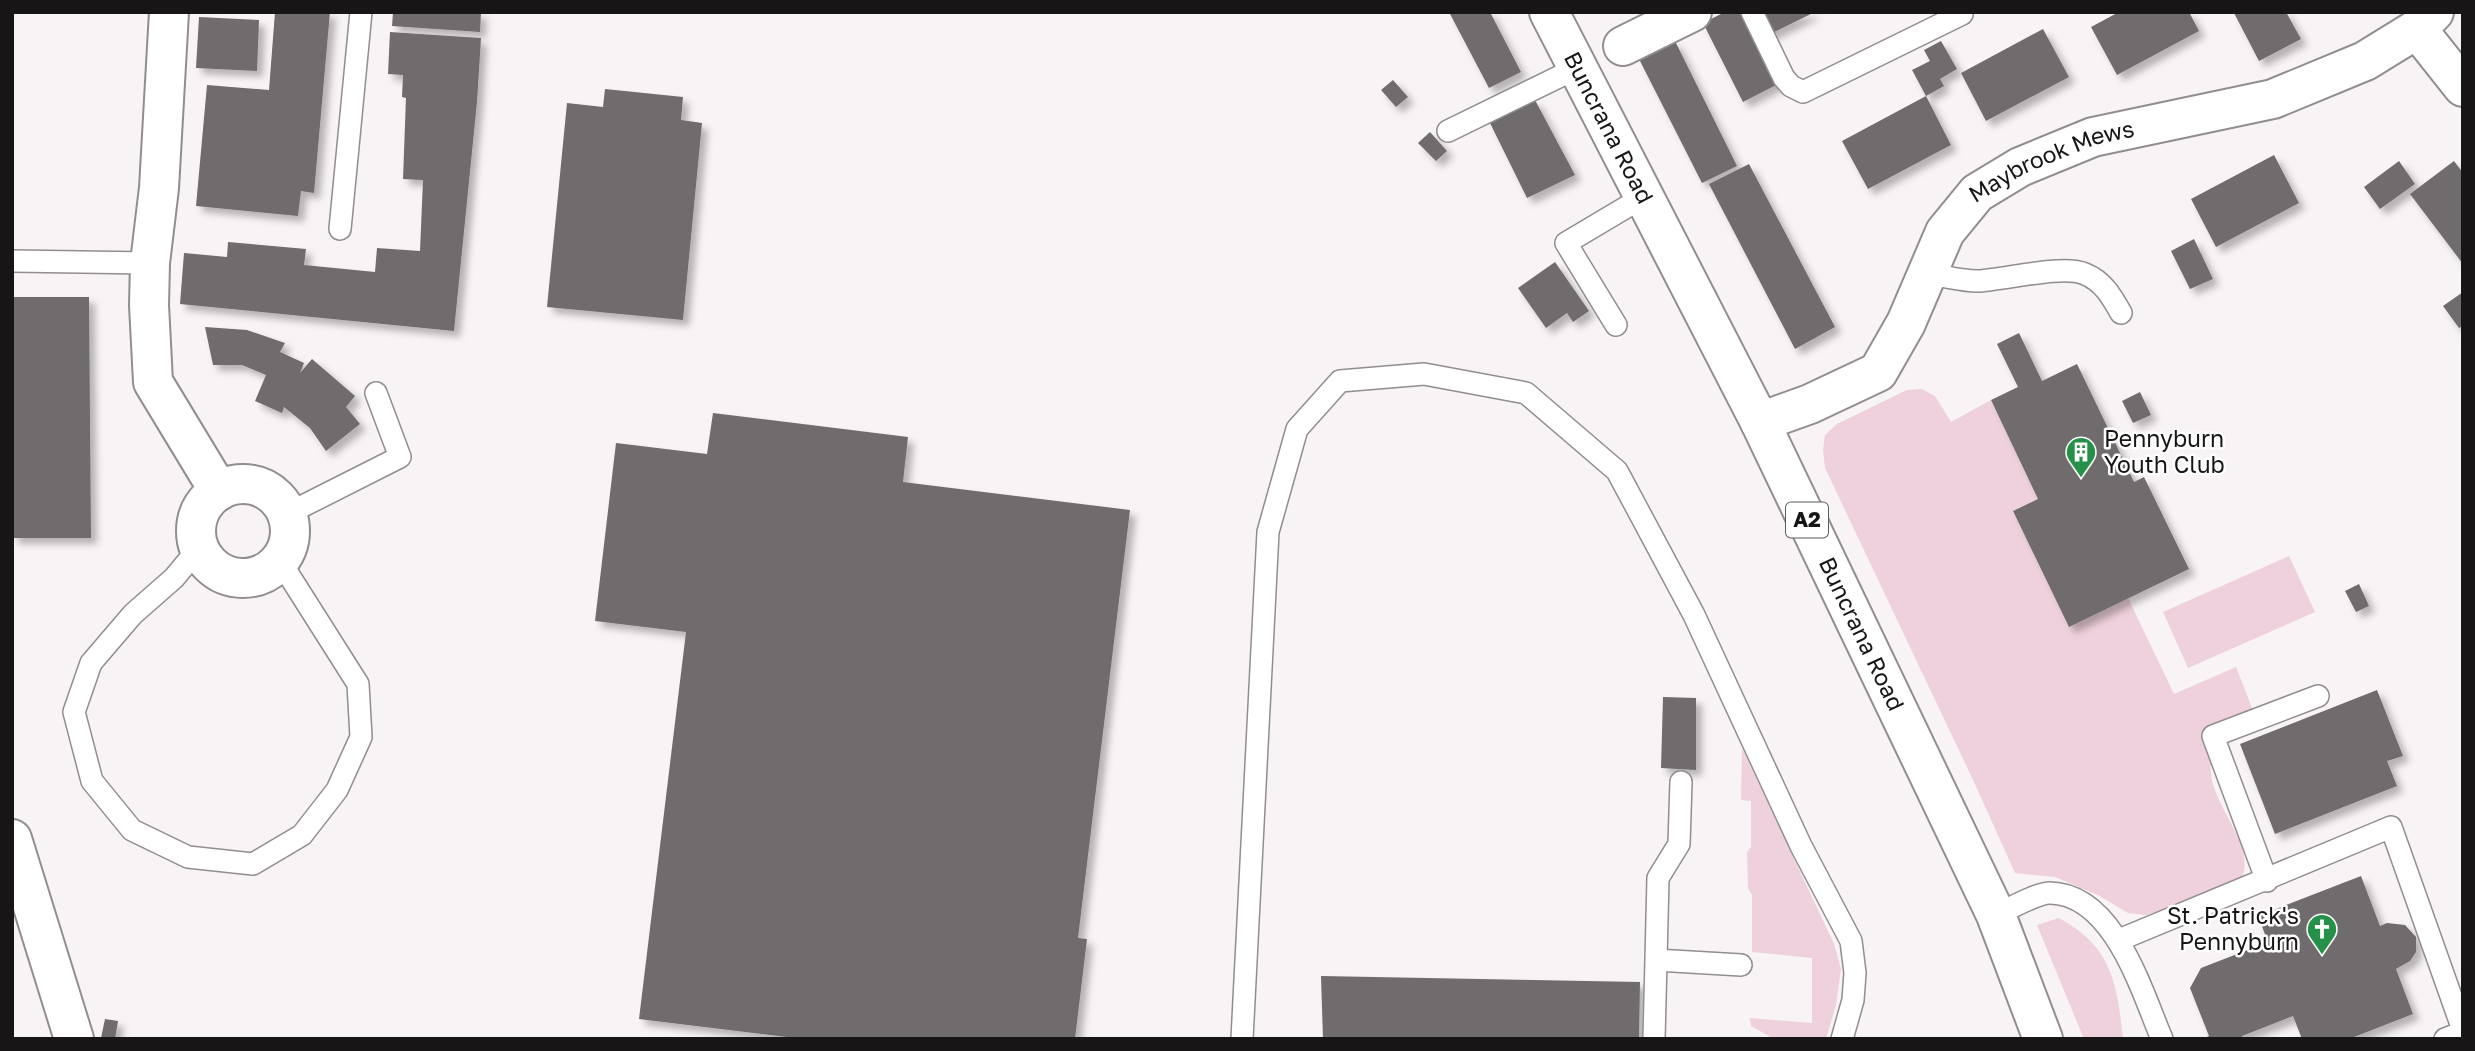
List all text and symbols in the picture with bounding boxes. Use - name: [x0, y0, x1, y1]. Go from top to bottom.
- street label: Buncrana Road: [1559, 46, 1660, 208]
- street label: Maybrook Mews: [1963, 114, 2137, 208]
- place label: Pennyburn Youth Club: [2104, 424, 2225, 478]
- building icon: Pennyburn Youth Club: [2064, 435, 2098, 479]
- road number: A2: [1786, 503, 1828, 538]
- street label: Buncrana Road: [1814, 552, 1911, 715]
- place label: St. Patrick's Pennyburn: [2167, 901, 2299, 955]
- church icon: St. Patrick's Pennyburn: [2305, 912, 2339, 956]

